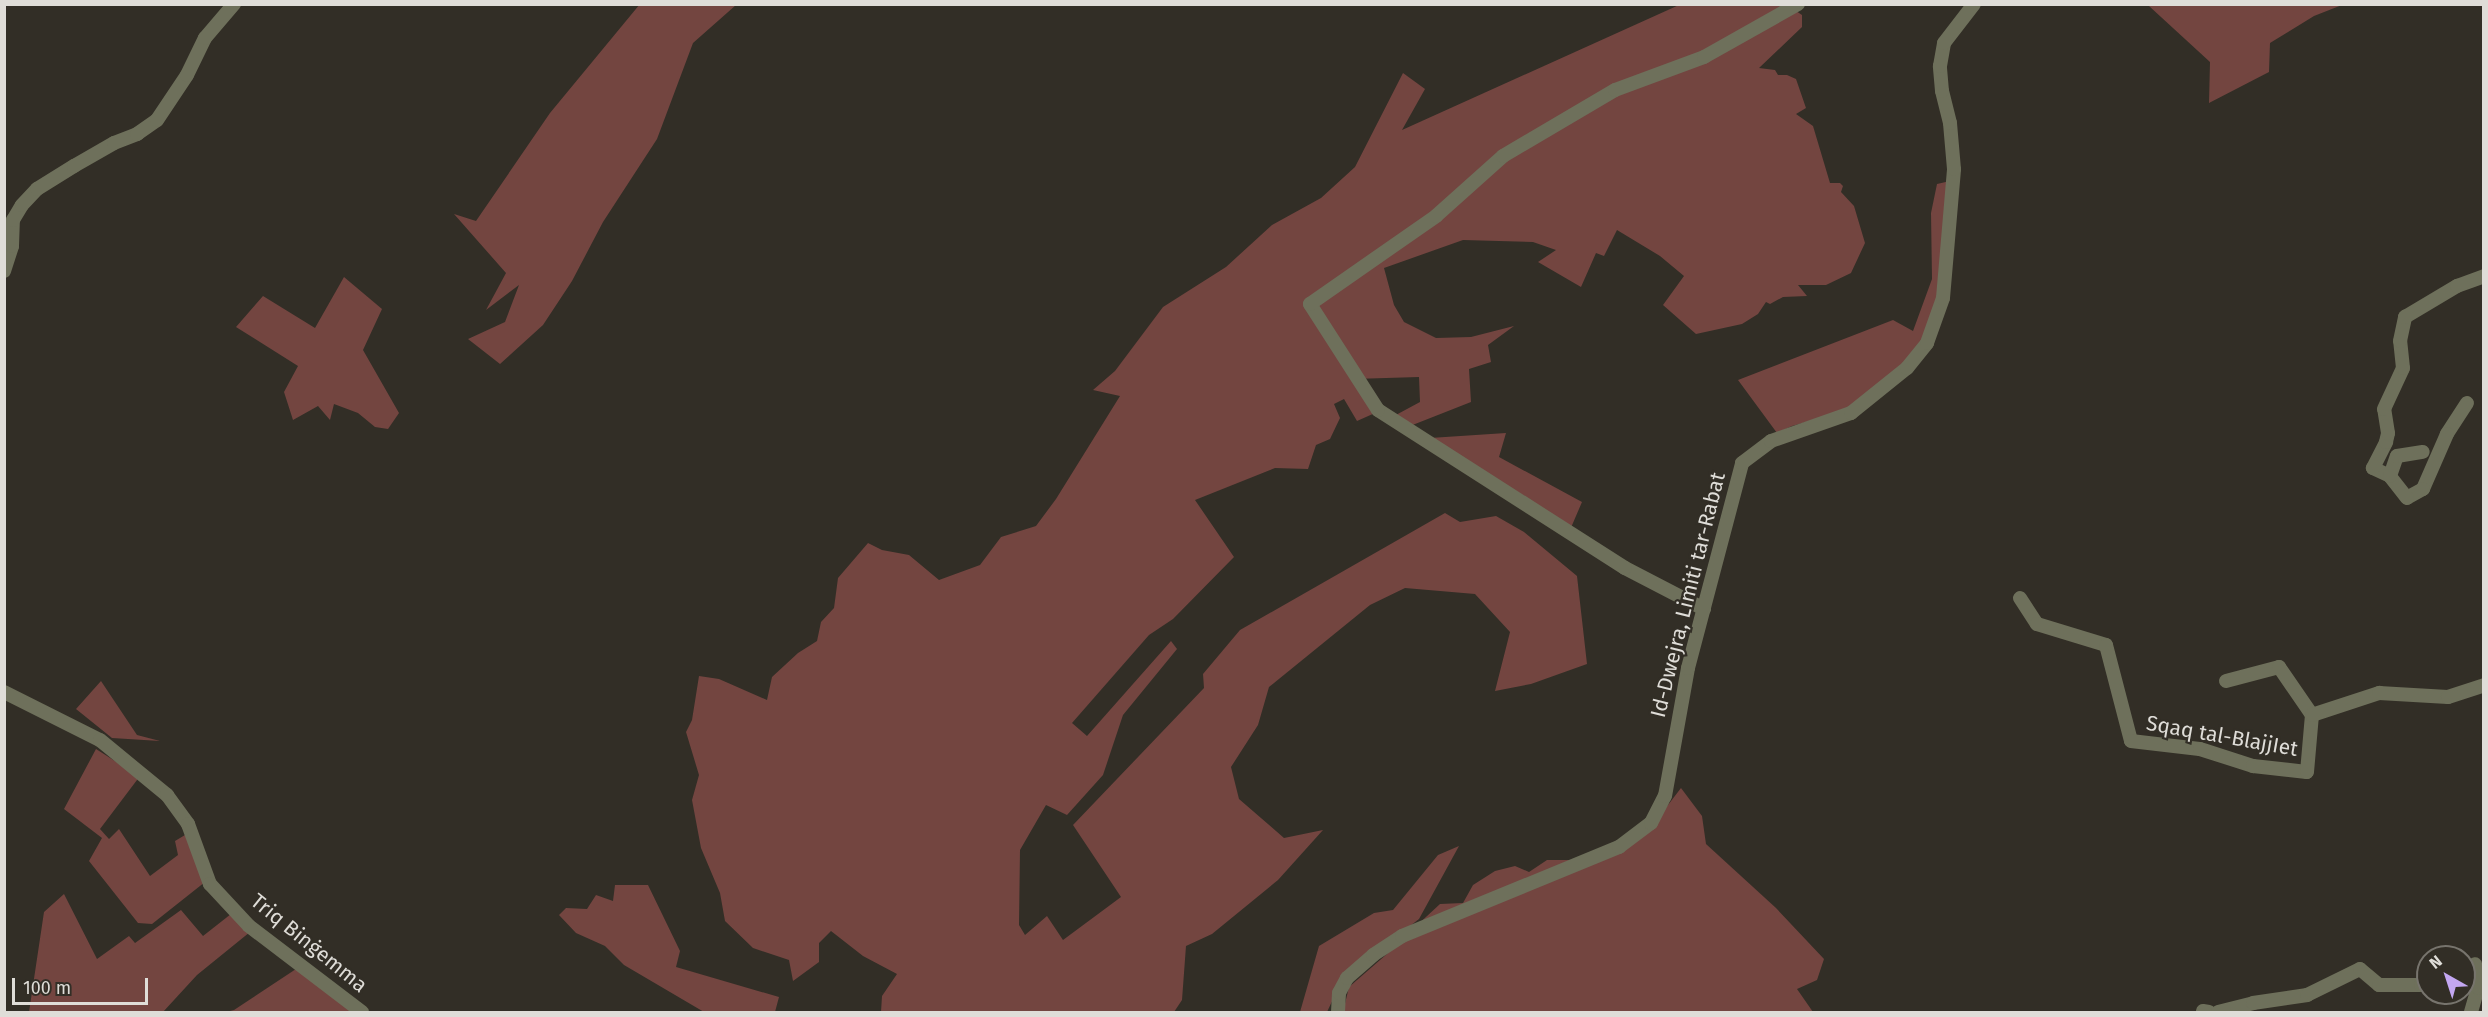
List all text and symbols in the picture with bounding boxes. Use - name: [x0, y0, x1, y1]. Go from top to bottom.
- street label: Id-Dwejra, Limiti tar-Rabat: [1645, 470, 1731, 720]
- street label: Sqaq tal-BlajjIet: [2144, 710, 2300, 762]
- street label: Triq Binġemma: [246, 888, 372, 998]
- north arrow: [2416, 945, 2476, 1005]
- text: N: [2426, 951, 2446, 973]
- scale bar: [15, 966, 152, 1004]
- text: 100 m: [23, 977, 71, 999]

